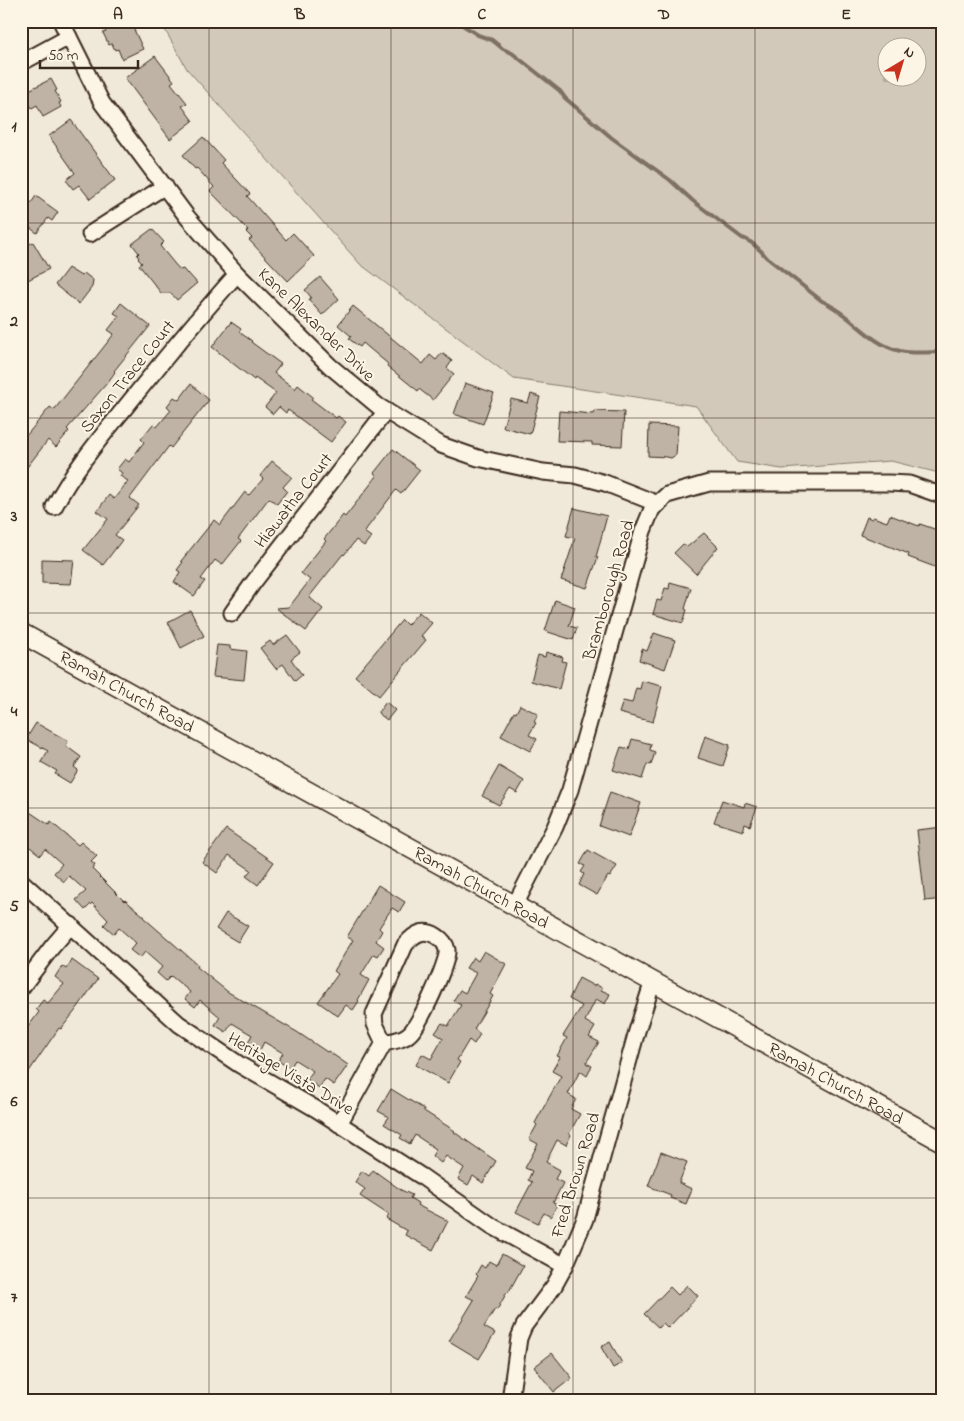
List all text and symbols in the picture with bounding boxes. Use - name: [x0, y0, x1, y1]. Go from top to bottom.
- text: A: [113, 3, 123, 27]
- text: B: [294, 3, 306, 27]
- text: C: [478, 3, 487, 27]
- text: D: [657, 3, 670, 27]
- text: E: [841, 3, 851, 27]
- scale bar: [40, 38, 138, 70]
- north arrow: [876, 38, 926, 88]
- text: N: [899, 42, 919, 64]
- text: 50 m: [48, 45, 79, 67]
- text: 1: [11, 115, 17, 139]
- street label: Kane Alexander Drive: [251, 262, 381, 389]
- text: 2: [9, 310, 18, 334]
- street label: Saxon Trace Court: [75, 315, 182, 439]
- street label: Hiawatha Court: [249, 448, 340, 555]
- text: 3: [10, 505, 18, 529]
- street label: Bramborough Road: [577, 517, 643, 665]
- street label: Ramah Church Road: [54, 645, 198, 741]
- text: 4: [10, 700, 18, 724]
- street label: Ramah Church Road: [408, 841, 553, 937]
- text: 5: [9, 895, 19, 919]
- street label: Heritage Vista Drive: [221, 1027, 359, 1124]
- street label: Ramah Church Road: [763, 1037, 907, 1133]
- text: 6: [9, 1090, 18, 1114]
- street label: Fred Brown Road: [545, 1110, 608, 1242]
- text: 7: [11, 1286, 18, 1310]

